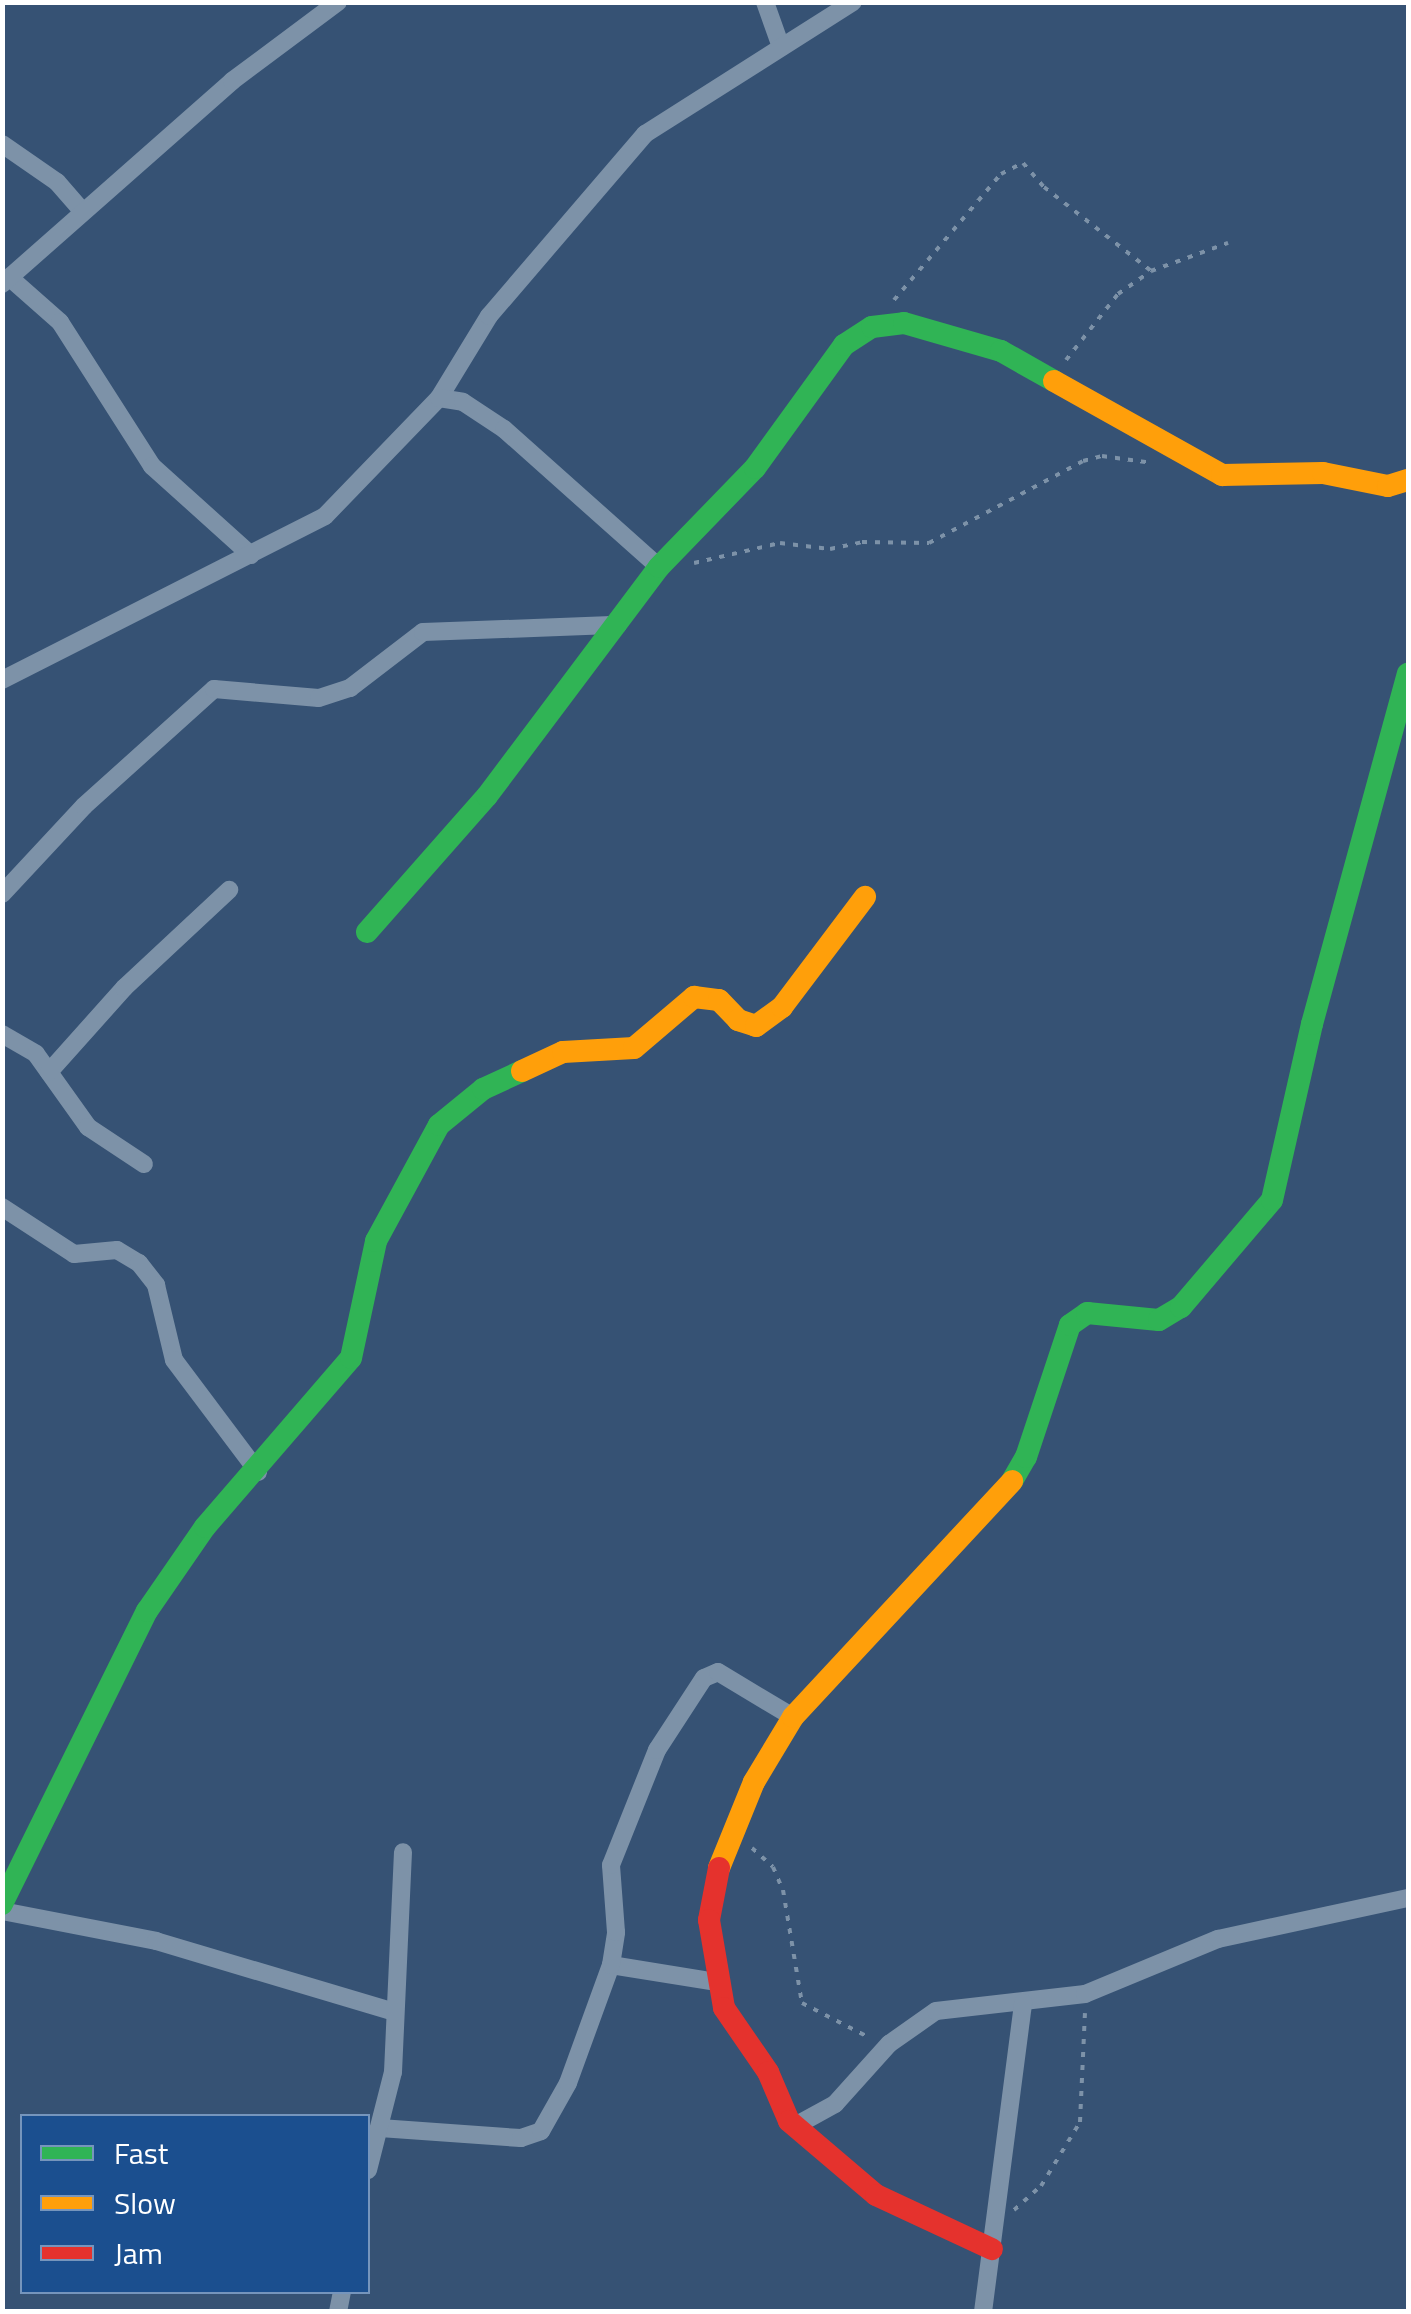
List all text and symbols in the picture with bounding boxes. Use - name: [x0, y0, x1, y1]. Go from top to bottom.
- legend: [20, 2114, 370, 2294]
- text: Fast: [114, 2130, 168, 2176]
- text: Slow: [114, 2180, 176, 2226]
- text: Jam: [114, 2230, 163, 2276]

